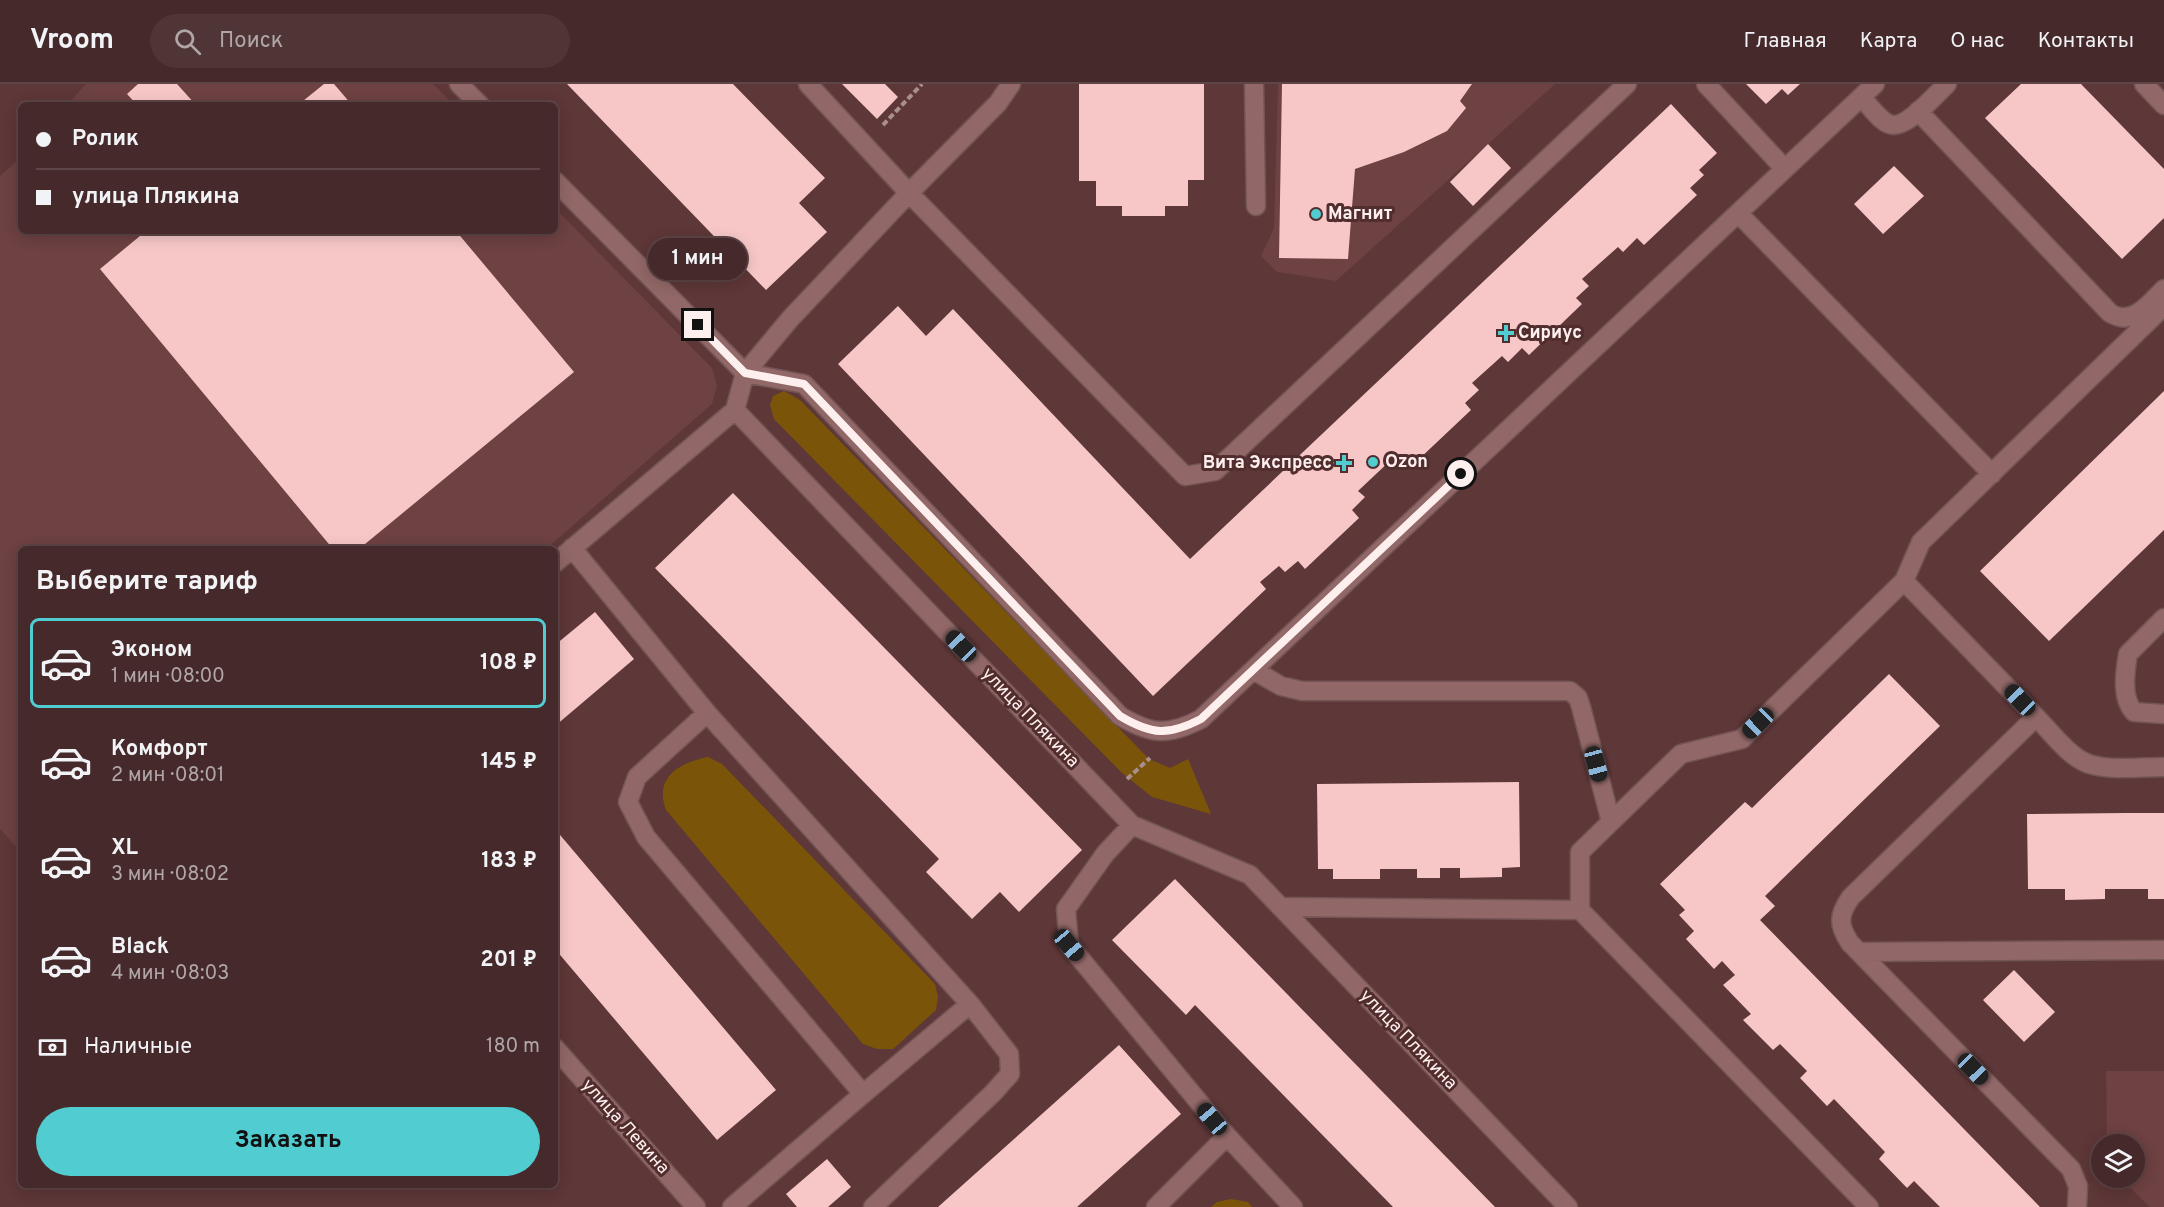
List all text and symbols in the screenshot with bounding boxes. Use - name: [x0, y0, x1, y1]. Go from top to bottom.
- search box: [150, 14, 570, 68]
- text: Vroom: [30, 23, 114, 59]
- icon: search: [171, 25, 204, 58]
- text: Поиск: [219, 28, 283, 55]
- text: Главная: [1743, 28, 1827, 55]
- text: Карта: [1860, 28, 1917, 55]
- text: О нас: [1950, 28, 2005, 55]
- text: Контакты: [2038, 28, 2134, 55]
- text: Ролик: [72, 126, 139, 153]
- text: улица Плякина: [72, 184, 239, 211]
- place label: Магнит: [1328, 203, 1393, 226]
- marker: Магнит: [1309, 207, 1323, 221]
- callout: 1 мин: [648, 238, 748, 280]
- text: 1 мин: [672, 246, 723, 272]
- route end: [684, 311, 711, 338]
- place label: Сириус: [1518, 322, 1582, 345]
- marker: Сириус: [1499, 326, 1513, 340]
- place label: Ozon: [1385, 451, 1428, 474]
- place label: Вита Экспресс: [1203, 452, 1332, 475]
- marker: Ozon: [1366, 455, 1380, 469]
- marker: Вита Экспресс: [1337, 456, 1351, 470]
- route start: [1447, 460, 1474, 487]
- text: Выберите тариф: [36, 565, 258, 599]
- car: [942, 627, 980, 665]
- icon: car: [39, 636, 93, 690]
- text: Эконом: [111, 637, 192, 664]
- text: 108 ₽: [480, 650, 537, 677]
- street label: улица Плякина: [976, 663, 1084, 773]
- text: 1 мин · 08:00: [111, 664, 225, 690]
- car: [2001, 681, 2039, 719]
- car: [1739, 704, 1777, 742]
- icon: car: [39, 735, 93, 789]
- text: Комфорт: [111, 736, 208, 763]
- car: [1583, 744, 1609, 784]
- text: 145 ₽: [481, 749, 537, 776]
- text: 2 мин · 08:01: [111, 763, 225, 789]
- icon: car: [39, 834, 93, 888]
- text: XL: [111, 835, 138, 862]
- text: 183 ₽: [481, 848, 537, 875]
- text: 3 мин · 08:02: [111, 862, 229, 888]
- car: [1051, 925, 1087, 965]
- icon: car: [39, 933, 93, 987]
- text: Black: [111, 934, 169, 961]
- text: 201 ₽: [480, 947, 537, 974]
- text: 4 мин · 08:03: [111, 961, 229, 987]
- street label: улица Плякина: [1354, 985, 1462, 1095]
- icon: cash: [36, 1031, 69, 1064]
- text: Наличные: [84, 1034, 192, 1061]
- text: 180 m: [486, 1034, 540, 1060]
- car: [1954, 1050, 1992, 1088]
- street label: улица Левина: [576, 1074, 674, 1180]
- car: [1194, 1099, 1230, 1139]
- button: Заказать: [36, 1107, 540, 1176]
- map controls: [2091, 1134, 2145, 1188]
- button: layers: [2091, 1134, 2145, 1188]

